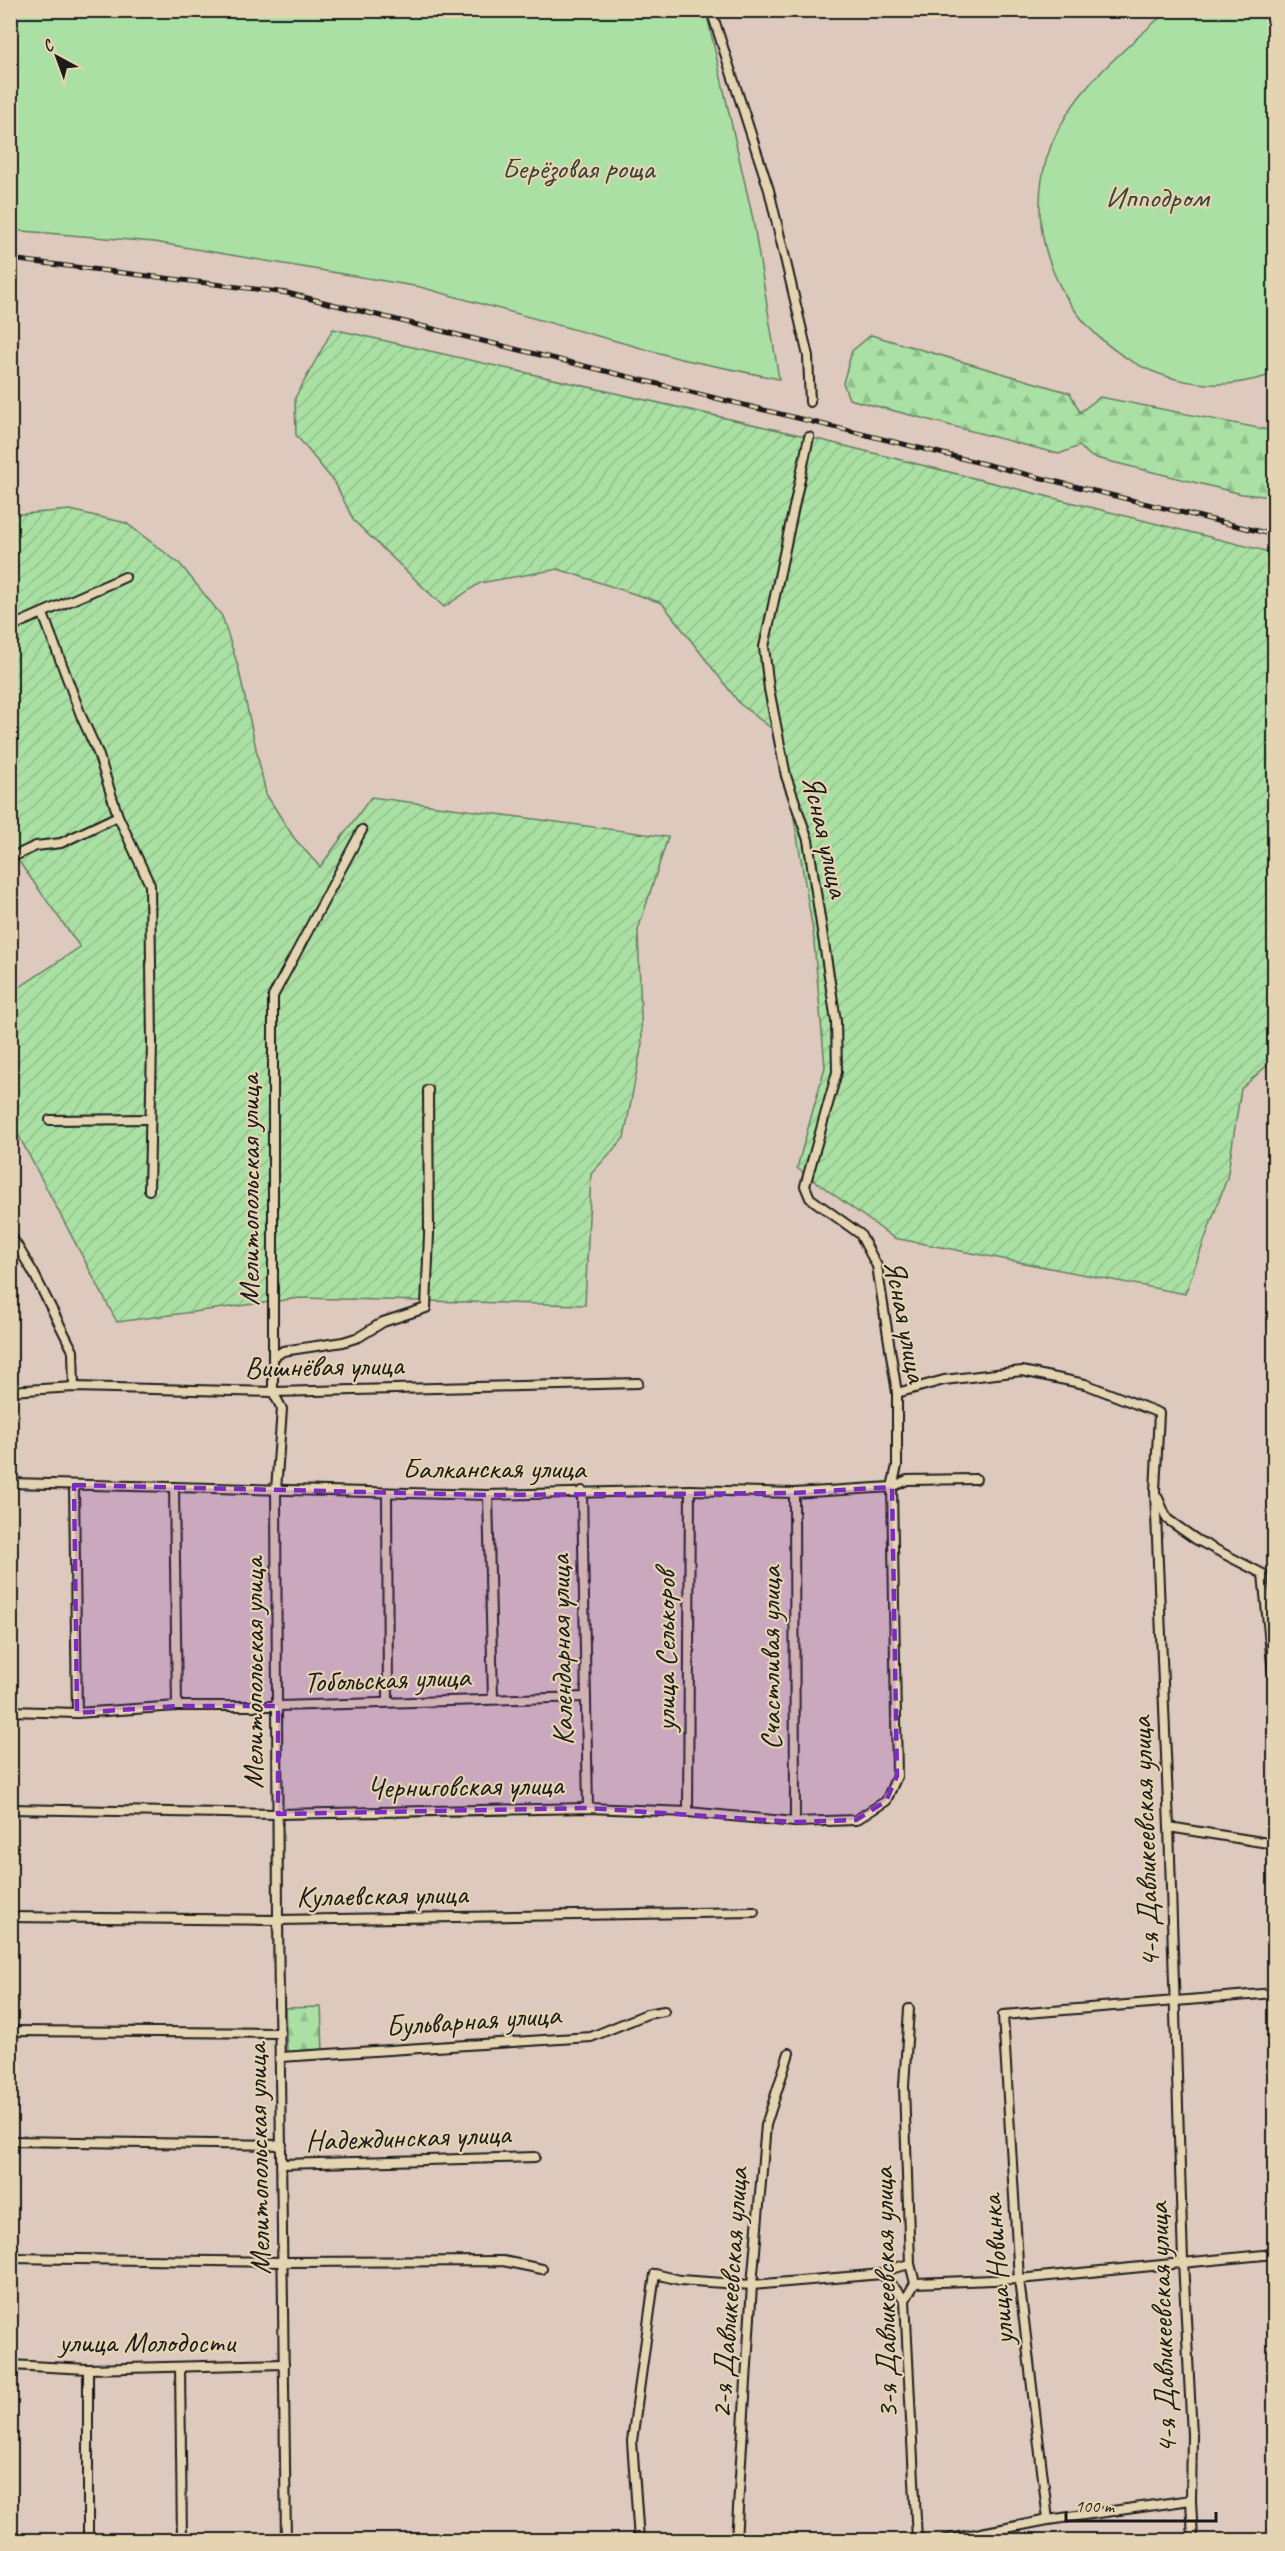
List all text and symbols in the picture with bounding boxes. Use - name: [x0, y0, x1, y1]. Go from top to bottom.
- north arrow: [27, 27, 87, 87]
- text: С: [38, 35, 59, 57]
- park label: Берёзовая роща: [502, 149, 656, 187]
- park label: Ипподром: [1106, 178, 1211, 216]
- street label: Ясная улица: [794, 771, 859, 903]
- street label: Мелитопольская улица: [230, 1072, 268, 1306]
- street label: Ясная улица: [875, 1256, 937, 1388]
- street label: Вишнёвая улица: [244, 1346, 406, 1386]
- street label: Балканская улица: [402, 1449, 588, 1487]
- street label: Календарная улица: [540, 1552, 582, 1746]
- street label: Мелитопольская улица: [234, 1555, 272, 1789]
- street label: улица Селькоров: [646, 1564, 684, 1734]
- street label: Счастливая улица: [751, 1564, 789, 1750]
- street label: Тобольская улица: [303, 1657, 473, 1701]
- street label: 4-я Давликеевская улица: [1122, 1714, 1168, 1968]
- street label: Черниговская улица: [367, 1765, 565, 1807]
- street label: Кулаевская улица: [296, 1874, 470, 1915]
- street label: Бульварная улица: [384, 1995, 563, 2045]
- street label: Мелитопольская улица: [237, 2040, 279, 2275]
- street label: Надеждинская улица: [305, 2114, 513, 2160]
- street label: 2-я Давликеевская улица: [701, 2164, 757, 2420]
- street label: 3-я Давликеевская улица: [864, 2165, 906, 2419]
- street label: улица Новинка: [971, 2191, 1023, 2349]
- street label: 4-я Давликеевская улица: [1139, 2200, 1185, 2454]
- street label: улица Молодости: [57, 2323, 237, 2361]
- scale bar: [1066, 2485, 1216, 2523]
- text: 100 m: [1075, 2495, 1116, 2517]

